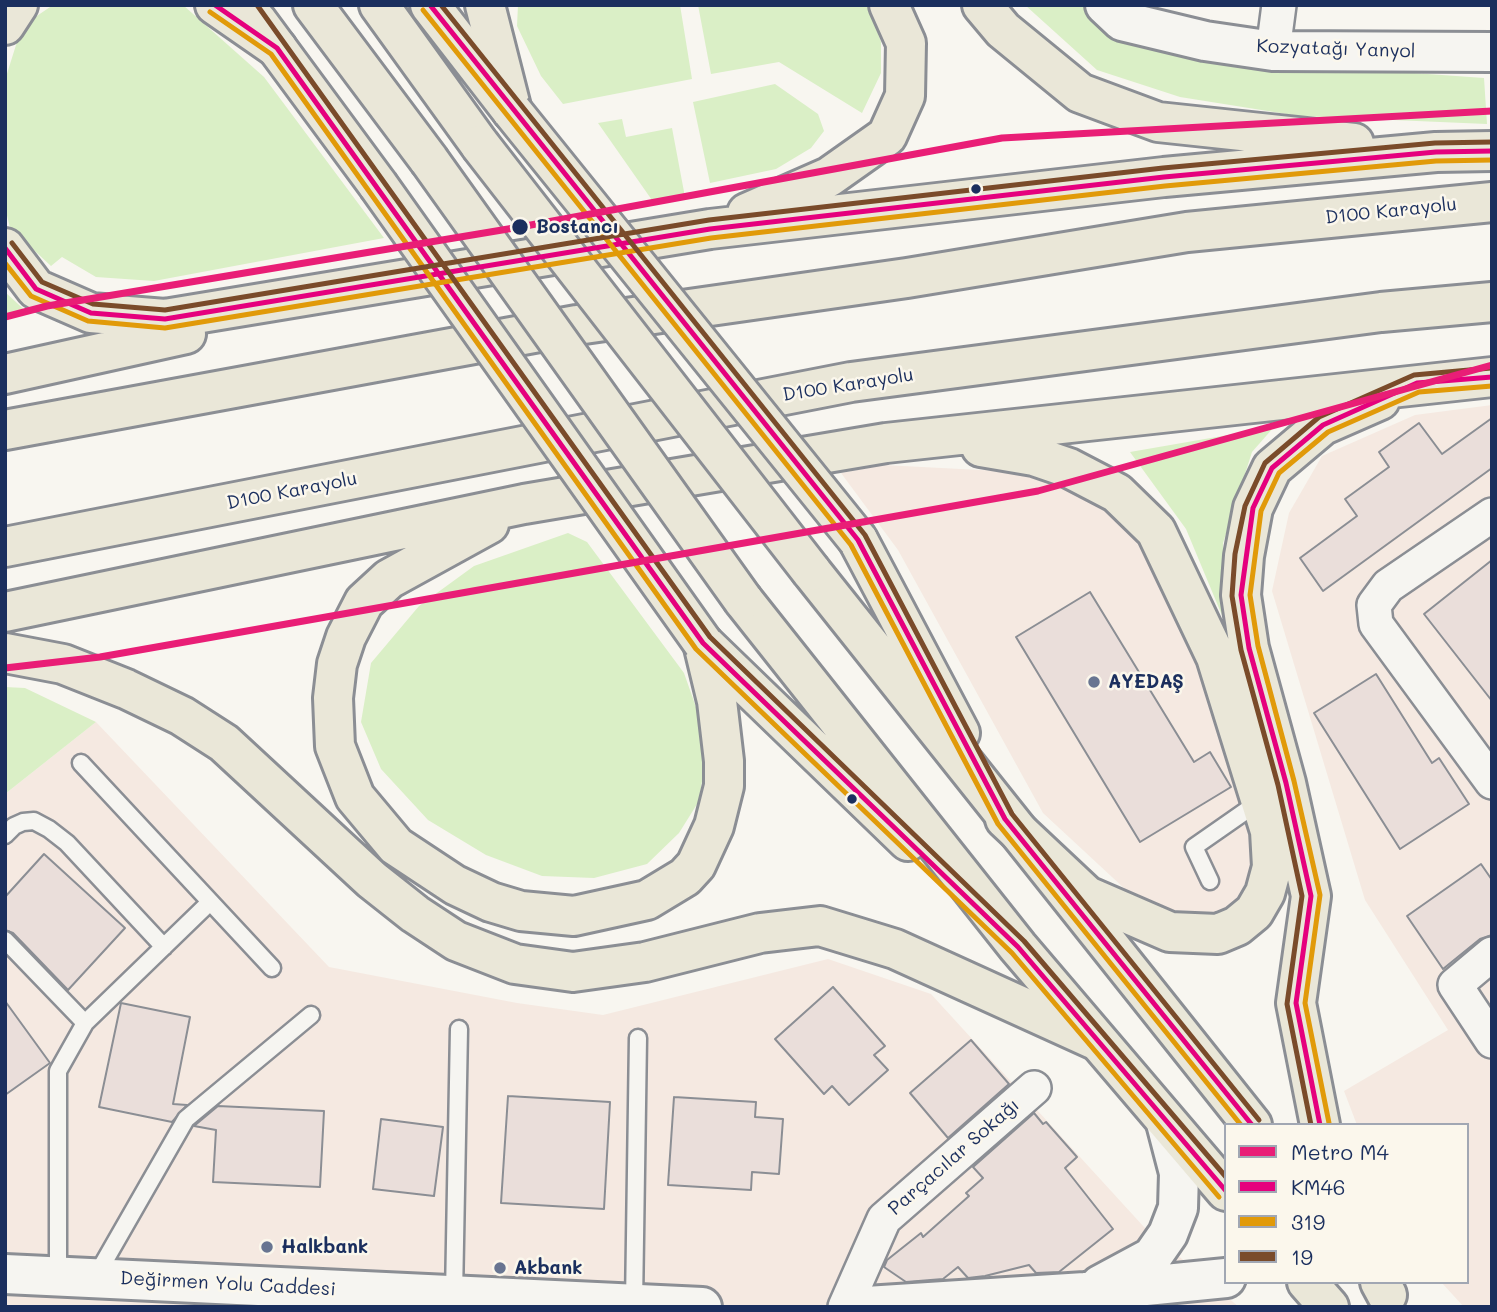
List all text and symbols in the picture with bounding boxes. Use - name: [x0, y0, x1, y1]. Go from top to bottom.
- street label: Kozyatağı Yanyol: [1256, 35, 1416, 63]
- unlabelled marker: [969, 182, 983, 196]
- street label: D100 Karayolu: [1324, 193, 1458, 229]
- place label: Bostancı: [536, 216, 619, 238]
- marker: Bostancı: [510, 217, 530, 237]
- street label: D100 Karayolu: [781, 363, 915, 407]
- street label: D100 Karayolu: [225, 467, 359, 515]
- place label: AYEDAŞ: [1108, 671, 1184, 693]
- marker: AYEDAŞ: [1086, 674, 1102, 690]
- unlabelled marker: [845, 792, 859, 806]
- street label: Parçacılar Sokağı: [884, 1094, 1024, 1220]
- legend: [1224, 1123, 1469, 1284]
- text: Metro M4: [1291, 1138, 1389, 1165]
- text: KM46: [1291, 1173, 1346, 1200]
- text: 319: [1291, 1208, 1325, 1235]
- place label: Halkbank: [281, 1236, 368, 1258]
- marker: Halkbank: [259, 1239, 275, 1255]
- text: 19: [1291, 1243, 1313, 1270]
- place label: Akbank: [514, 1257, 582, 1279]
- marker: Akbank: [492, 1260, 508, 1276]
- street label: Değirmen Yolu Caddesi: [120, 1267, 336, 1301]

